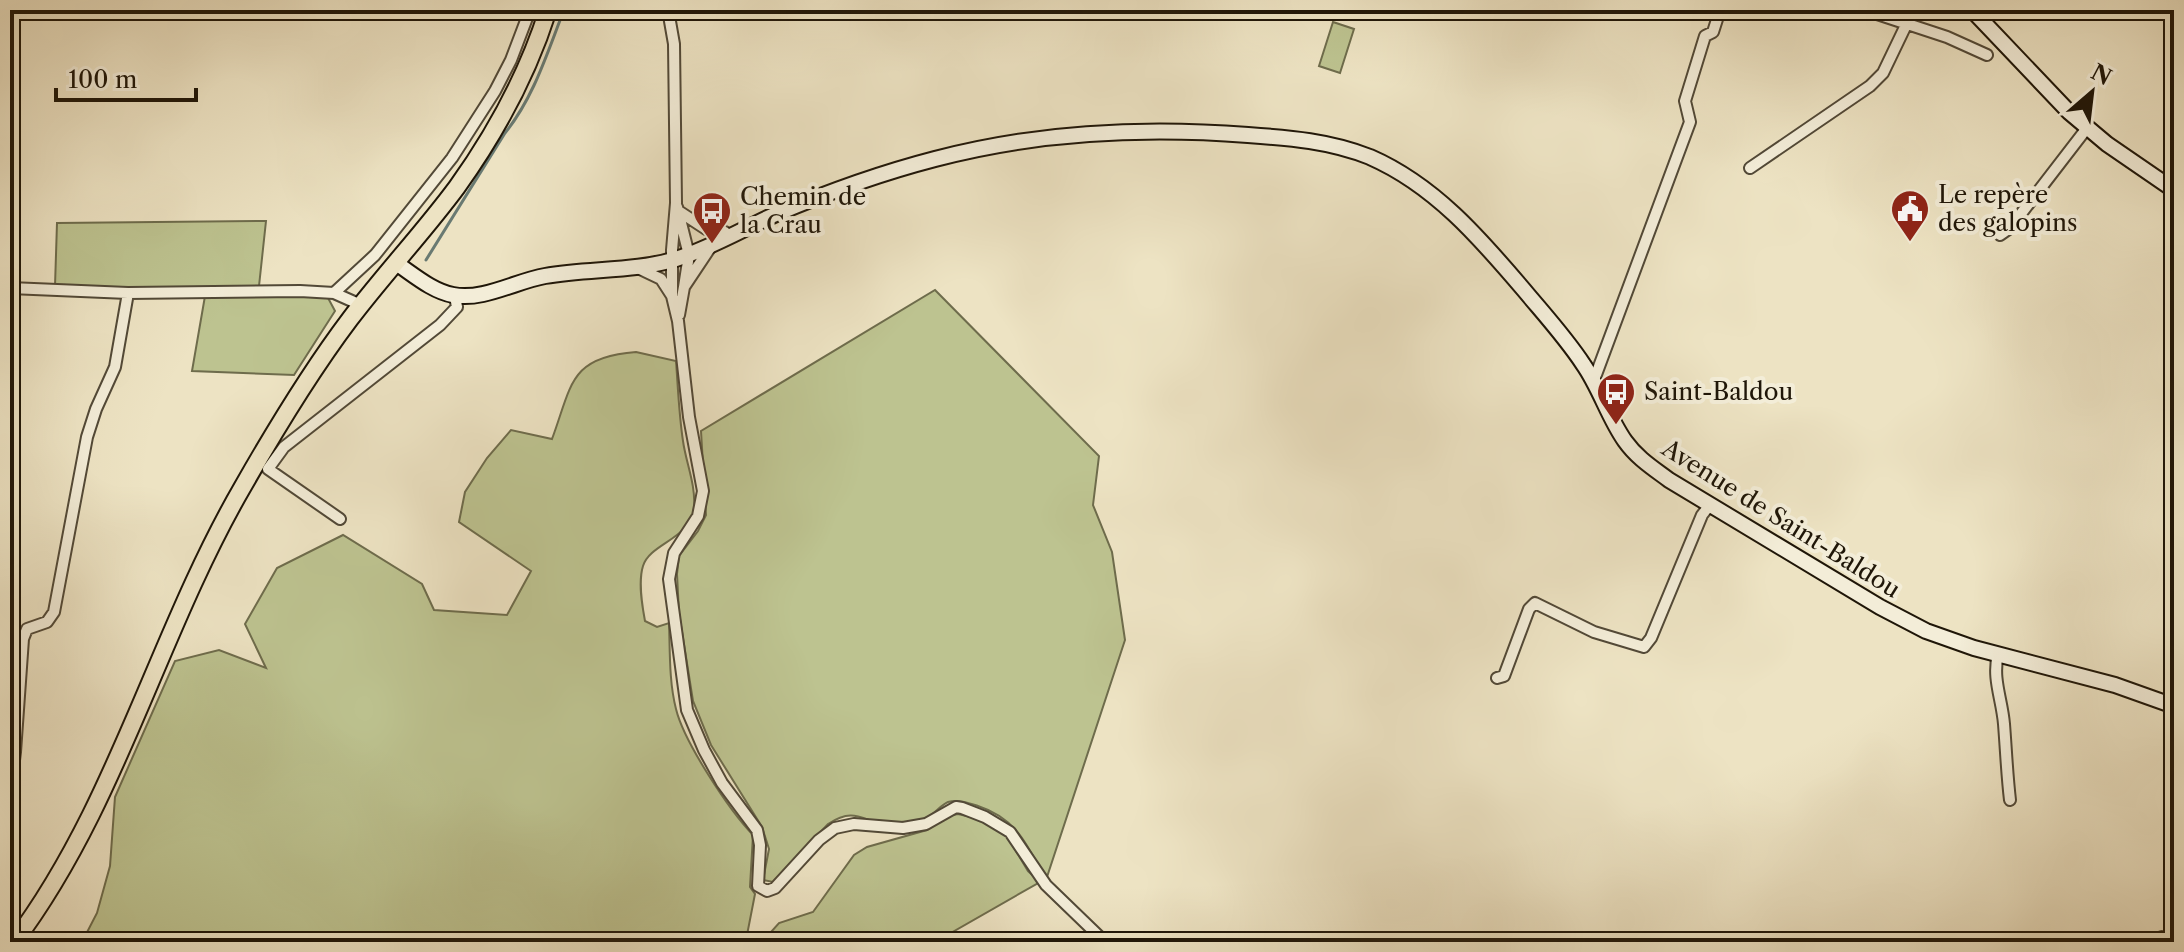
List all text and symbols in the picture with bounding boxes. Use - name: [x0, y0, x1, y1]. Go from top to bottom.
- scale bar: [56, 52, 196, 102]
- north arrow: [2052, 52, 2132, 132]
- text: N: [2086, 58, 2116, 91]
- text: 100 m: [68, 65, 137, 94]
- place label: Le repère des galopins: [1938, 180, 2078, 237]
- place label: Chemin de la Crau: [740, 182, 866, 239]
- public building icon: Le repère des galopins: [1889, 188, 1931, 243]
- bus stop icon: Chemin de la Crau: [691, 190, 733, 245]
- bus stop icon: Saint-Baldou: [1595, 371, 1637, 426]
- place label: Saint-Baldou: [1644, 377, 1793, 406]
- street label: Avenue de Saint-Baldou: [1656, 433, 1906, 604]

